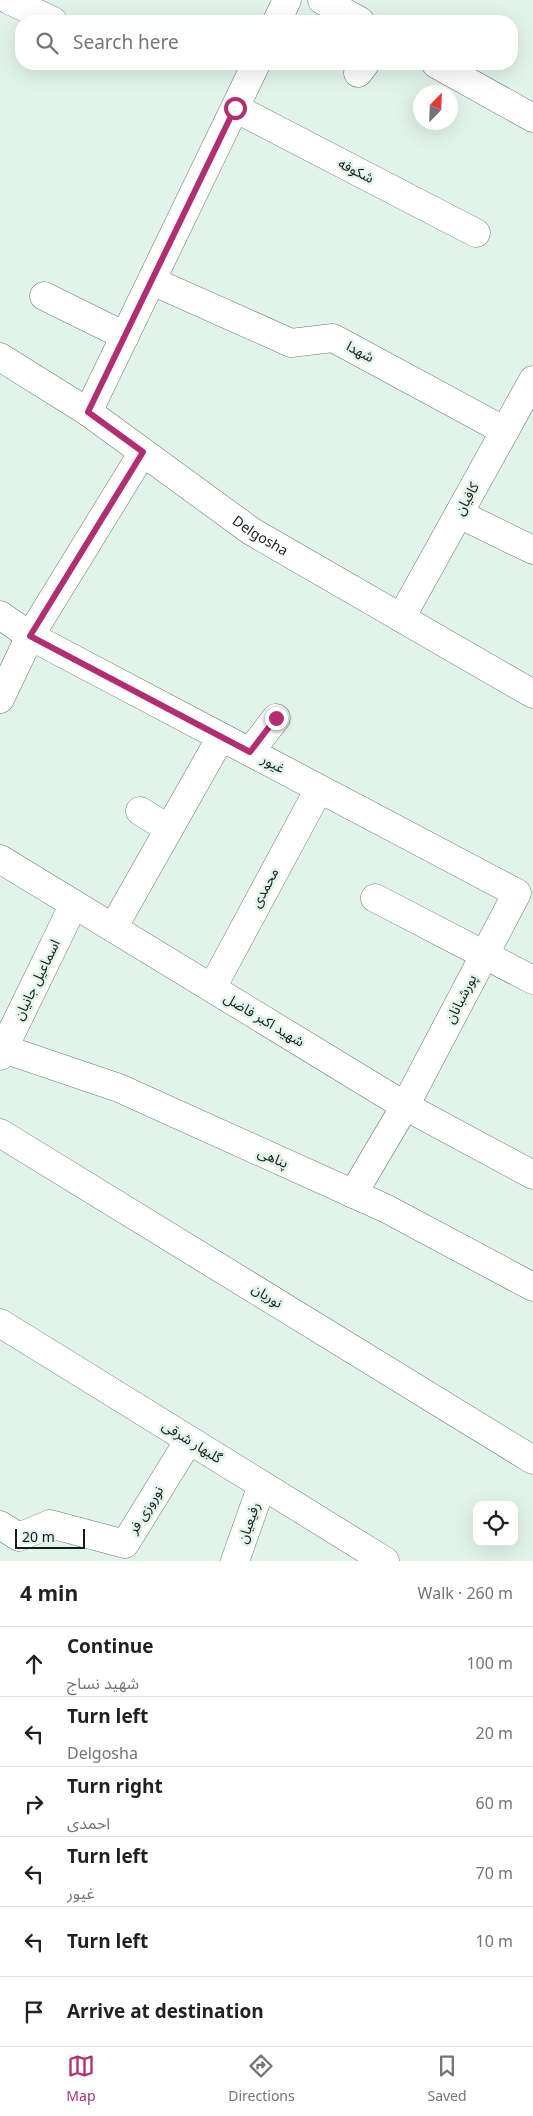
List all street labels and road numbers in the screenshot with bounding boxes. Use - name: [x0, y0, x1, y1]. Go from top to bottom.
- street label: شکوفه: [333, 150, 379, 192]
- street label: شهدا: [340, 332, 380, 372]
- street label: کافیان: [446, 476, 488, 521]
- street label: Delgosha: [226, 507, 294, 564]
- street label: غیور: [255, 745, 290, 782]
- street label: محمدی: [242, 862, 288, 914]
- street label: اسماعیل جانیان: [5, 934, 69, 1026]
- street label: پورشبانان: [436, 969, 486, 1029]
- street label: شهید اکبر فاضل: [218, 984, 310, 1056]
- street label: پناهی: [253, 1138, 293, 1178]
- street label: نوریان: [245, 1275, 289, 1317]
- street label: گلبهار شرقی: [156, 1412, 228, 1472]
- street label: نوروزی فر: [119, 1480, 172, 1541]
- street label: رفیعیان: [228, 1498, 270, 1548]

